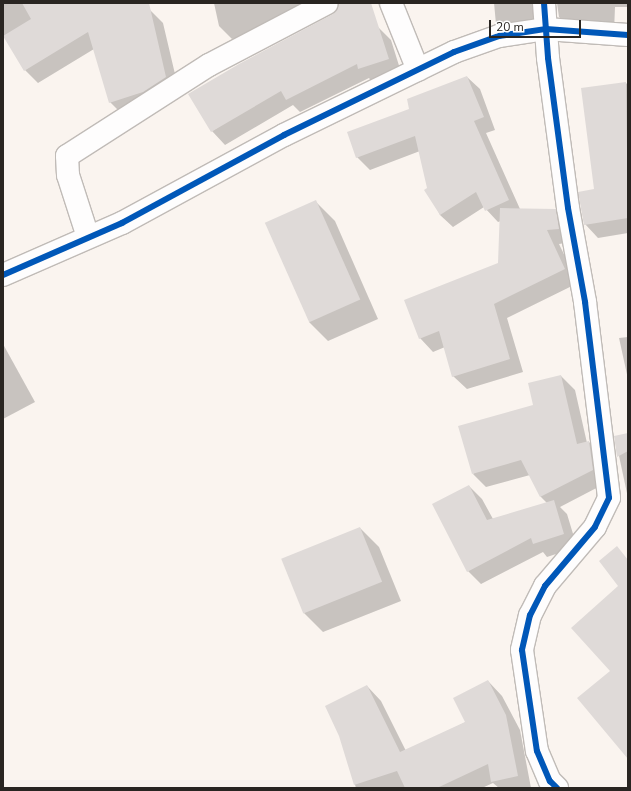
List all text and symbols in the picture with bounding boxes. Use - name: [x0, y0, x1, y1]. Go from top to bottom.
- scale bar: [491, 12, 583, 38]
- text: 20 m: [496, 19, 524, 35]

